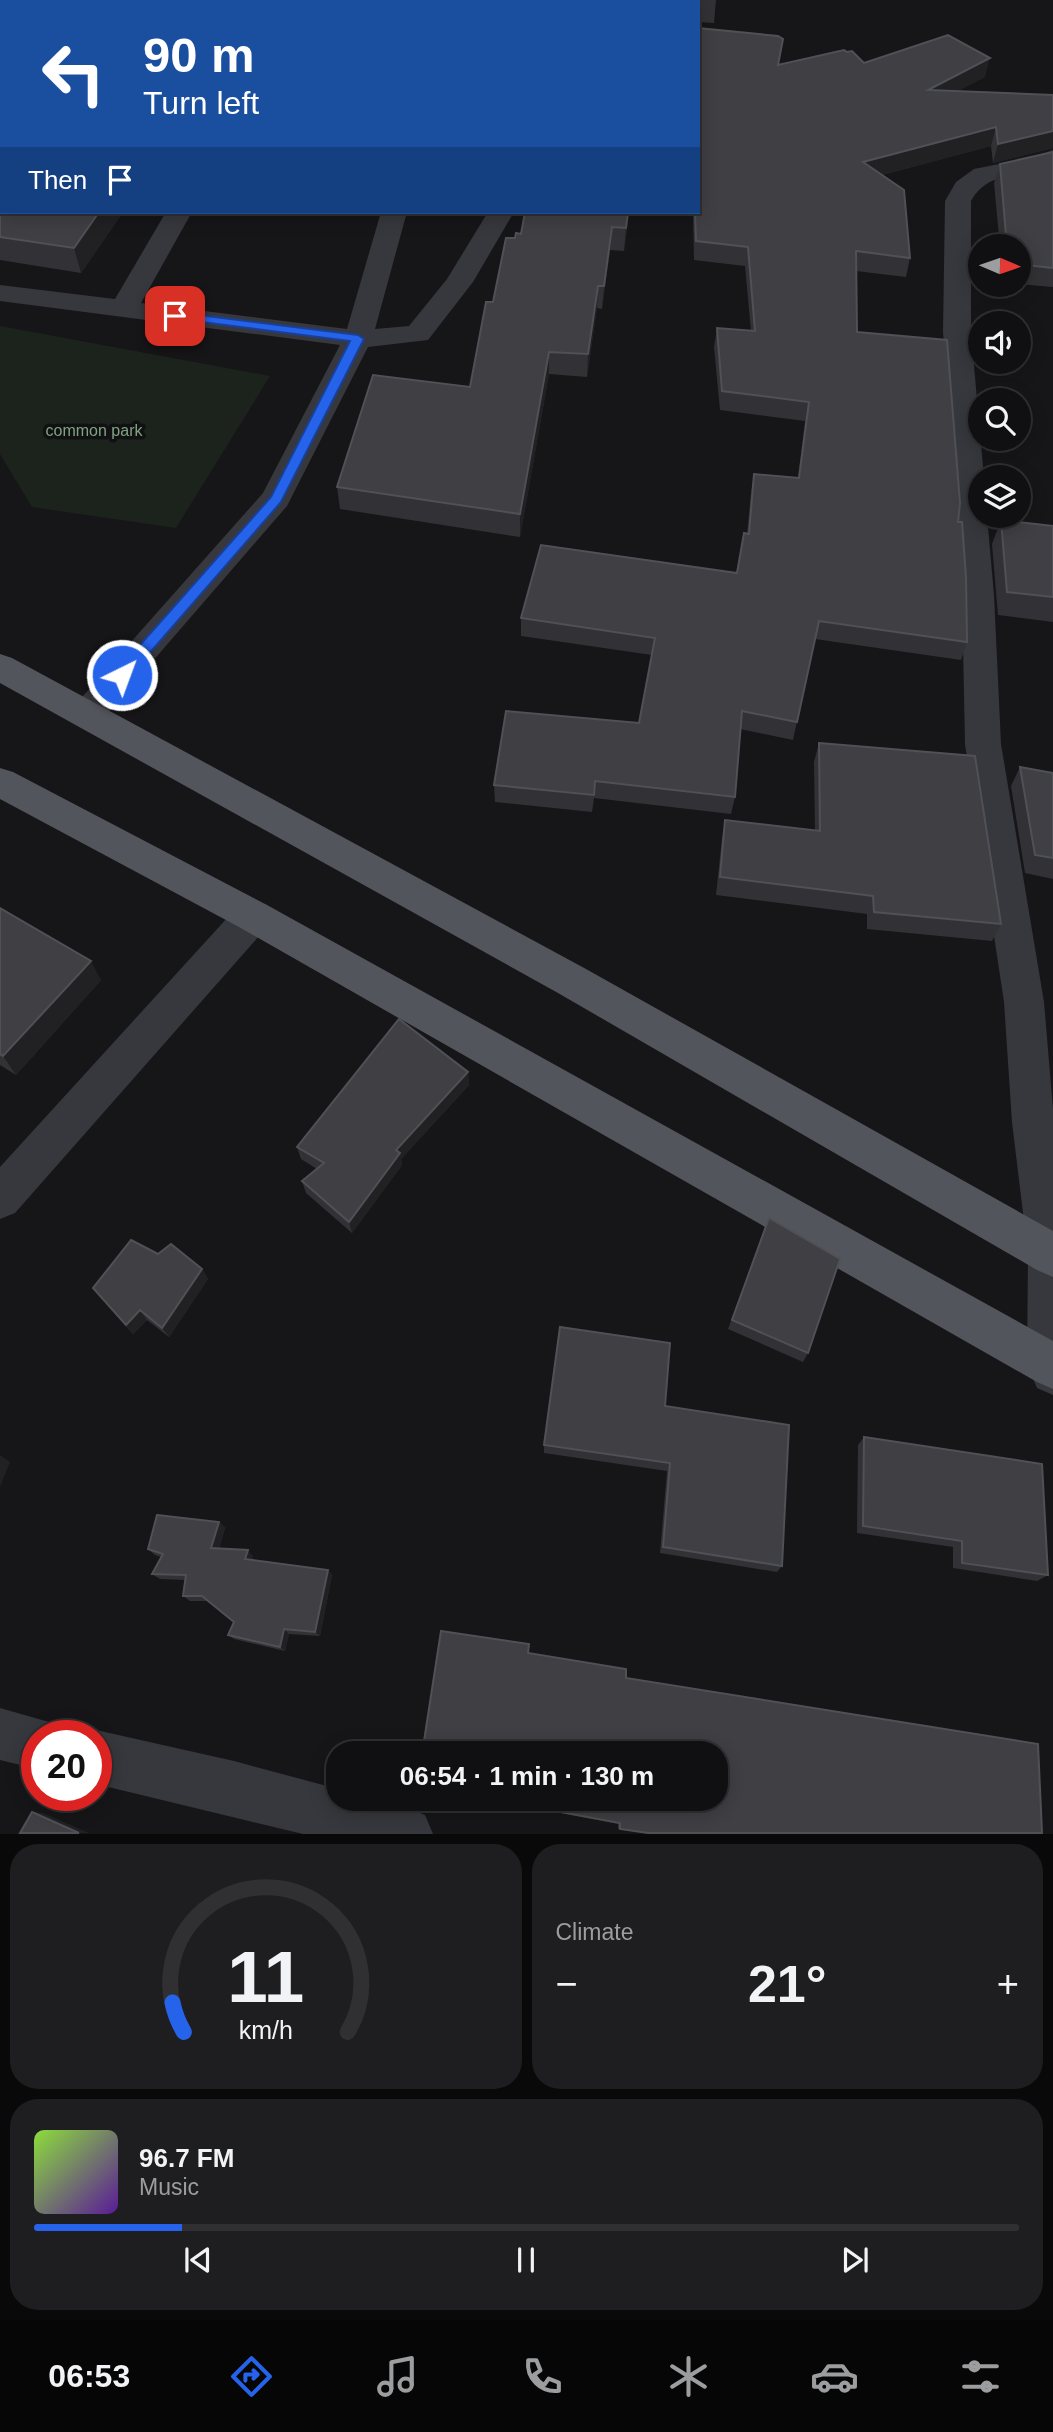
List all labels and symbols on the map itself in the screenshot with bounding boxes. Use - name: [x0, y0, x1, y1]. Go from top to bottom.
- north arrow: [968, 234, 1031, 298]
- pin: [145, 286, 205, 346]
- park label: common park: [46, 422, 143, 439]
- position arrow: [85, 638, 159, 712]
- speed limit sign: 20: [21, 1720, 112, 1811]

